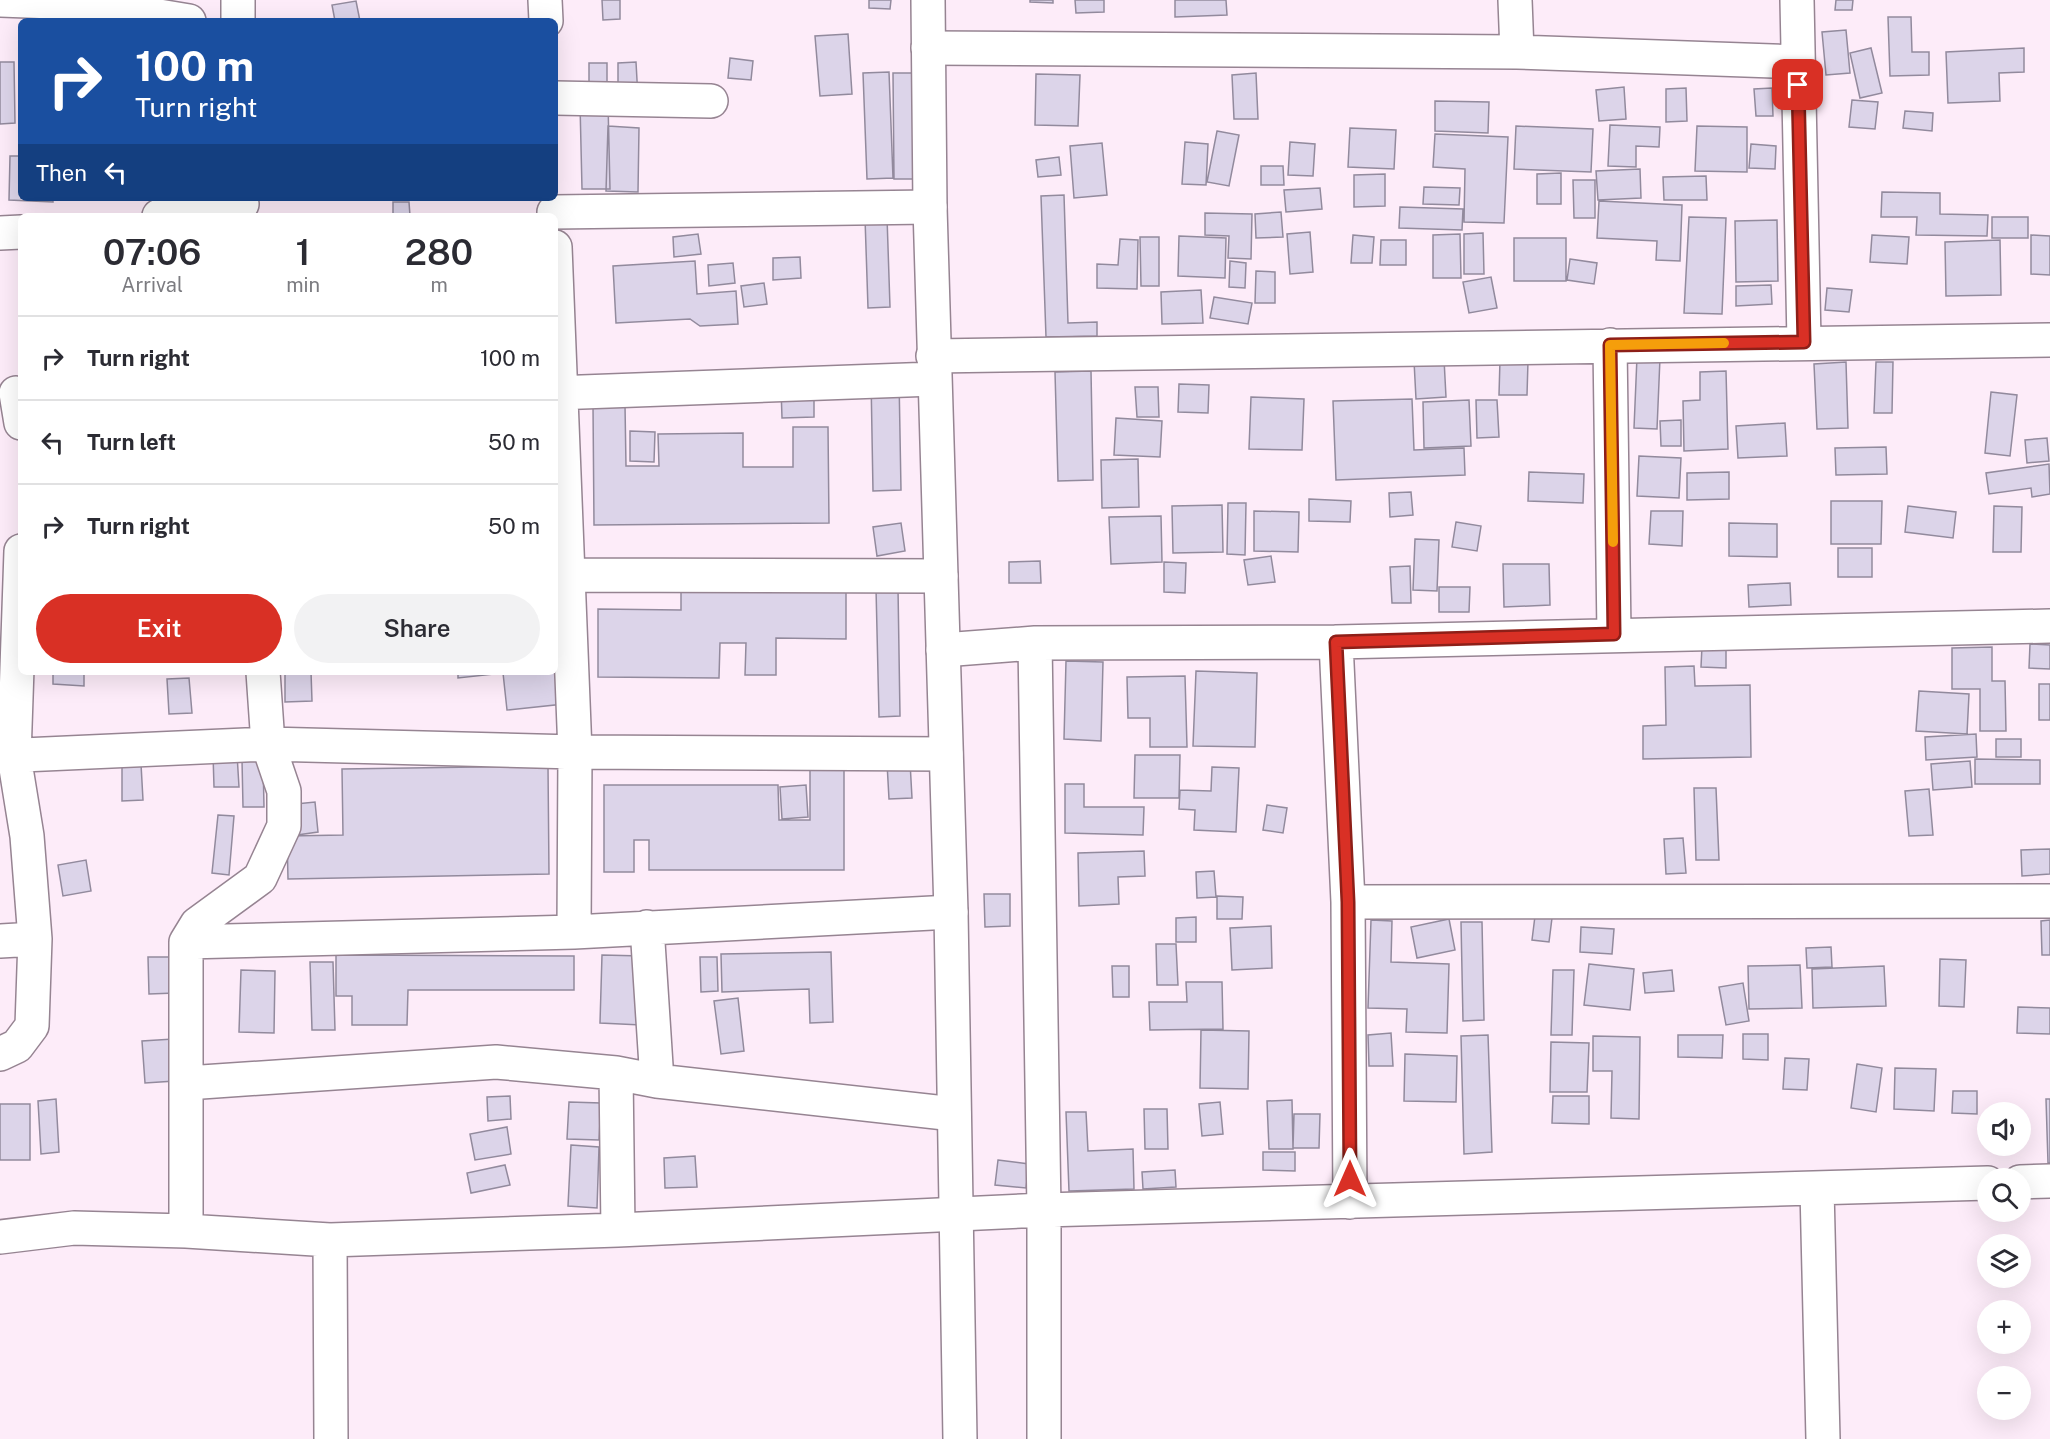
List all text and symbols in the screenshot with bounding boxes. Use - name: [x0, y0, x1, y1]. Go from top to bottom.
- text: 100 m: [135, 41, 254, 90]
- icon: right: [36, 42, 114, 120]
- pin: [1772, 59, 1823, 110]
- icon: arrive: [1781, 68, 1814, 101]
- text: Turn right: [135, 91, 258, 123]
- icon: left: [99, 156, 132, 189]
- text: Then: [36, 160, 87, 186]
- text: 07:06: [103, 231, 201, 273]
- text: 1: [296, 231, 311, 273]
- text: 280: [405, 231, 473, 273]
- text: Arrival: [121, 273, 183, 297]
- text: min: [286, 273, 320, 297]
- text: m: [430, 273, 448, 297]
- icon: right: [36, 342, 69, 375]
- text: Turn right: [87, 345, 190, 371]
- text: 100 m: [480, 345, 540, 371]
- icon: left: [36, 426, 69, 459]
- text: Turn left: [87, 429, 176, 455]
- text: 50 m: [488, 429, 540, 455]
- icon: right: [36, 510, 69, 543]
- text: Turn right: [87, 513, 190, 539]
- text: 50 m: [488, 513, 540, 539]
- button: Exit: [36, 594, 282, 663]
- button: Share: [294, 594, 540, 663]
- map controls: [1977, 1102, 2031, 1420]
- button: sound: [1977, 1102, 2031, 1156]
- position arrow: [1318, 1147, 1382, 1211]
- button: search: [1977, 1168, 2031, 1222]
- button: layers: [1977, 1234, 2031, 1288]
- button: +: [1977, 1300, 2031, 1354]
- button: −: [1977, 1366, 2031, 1420]

